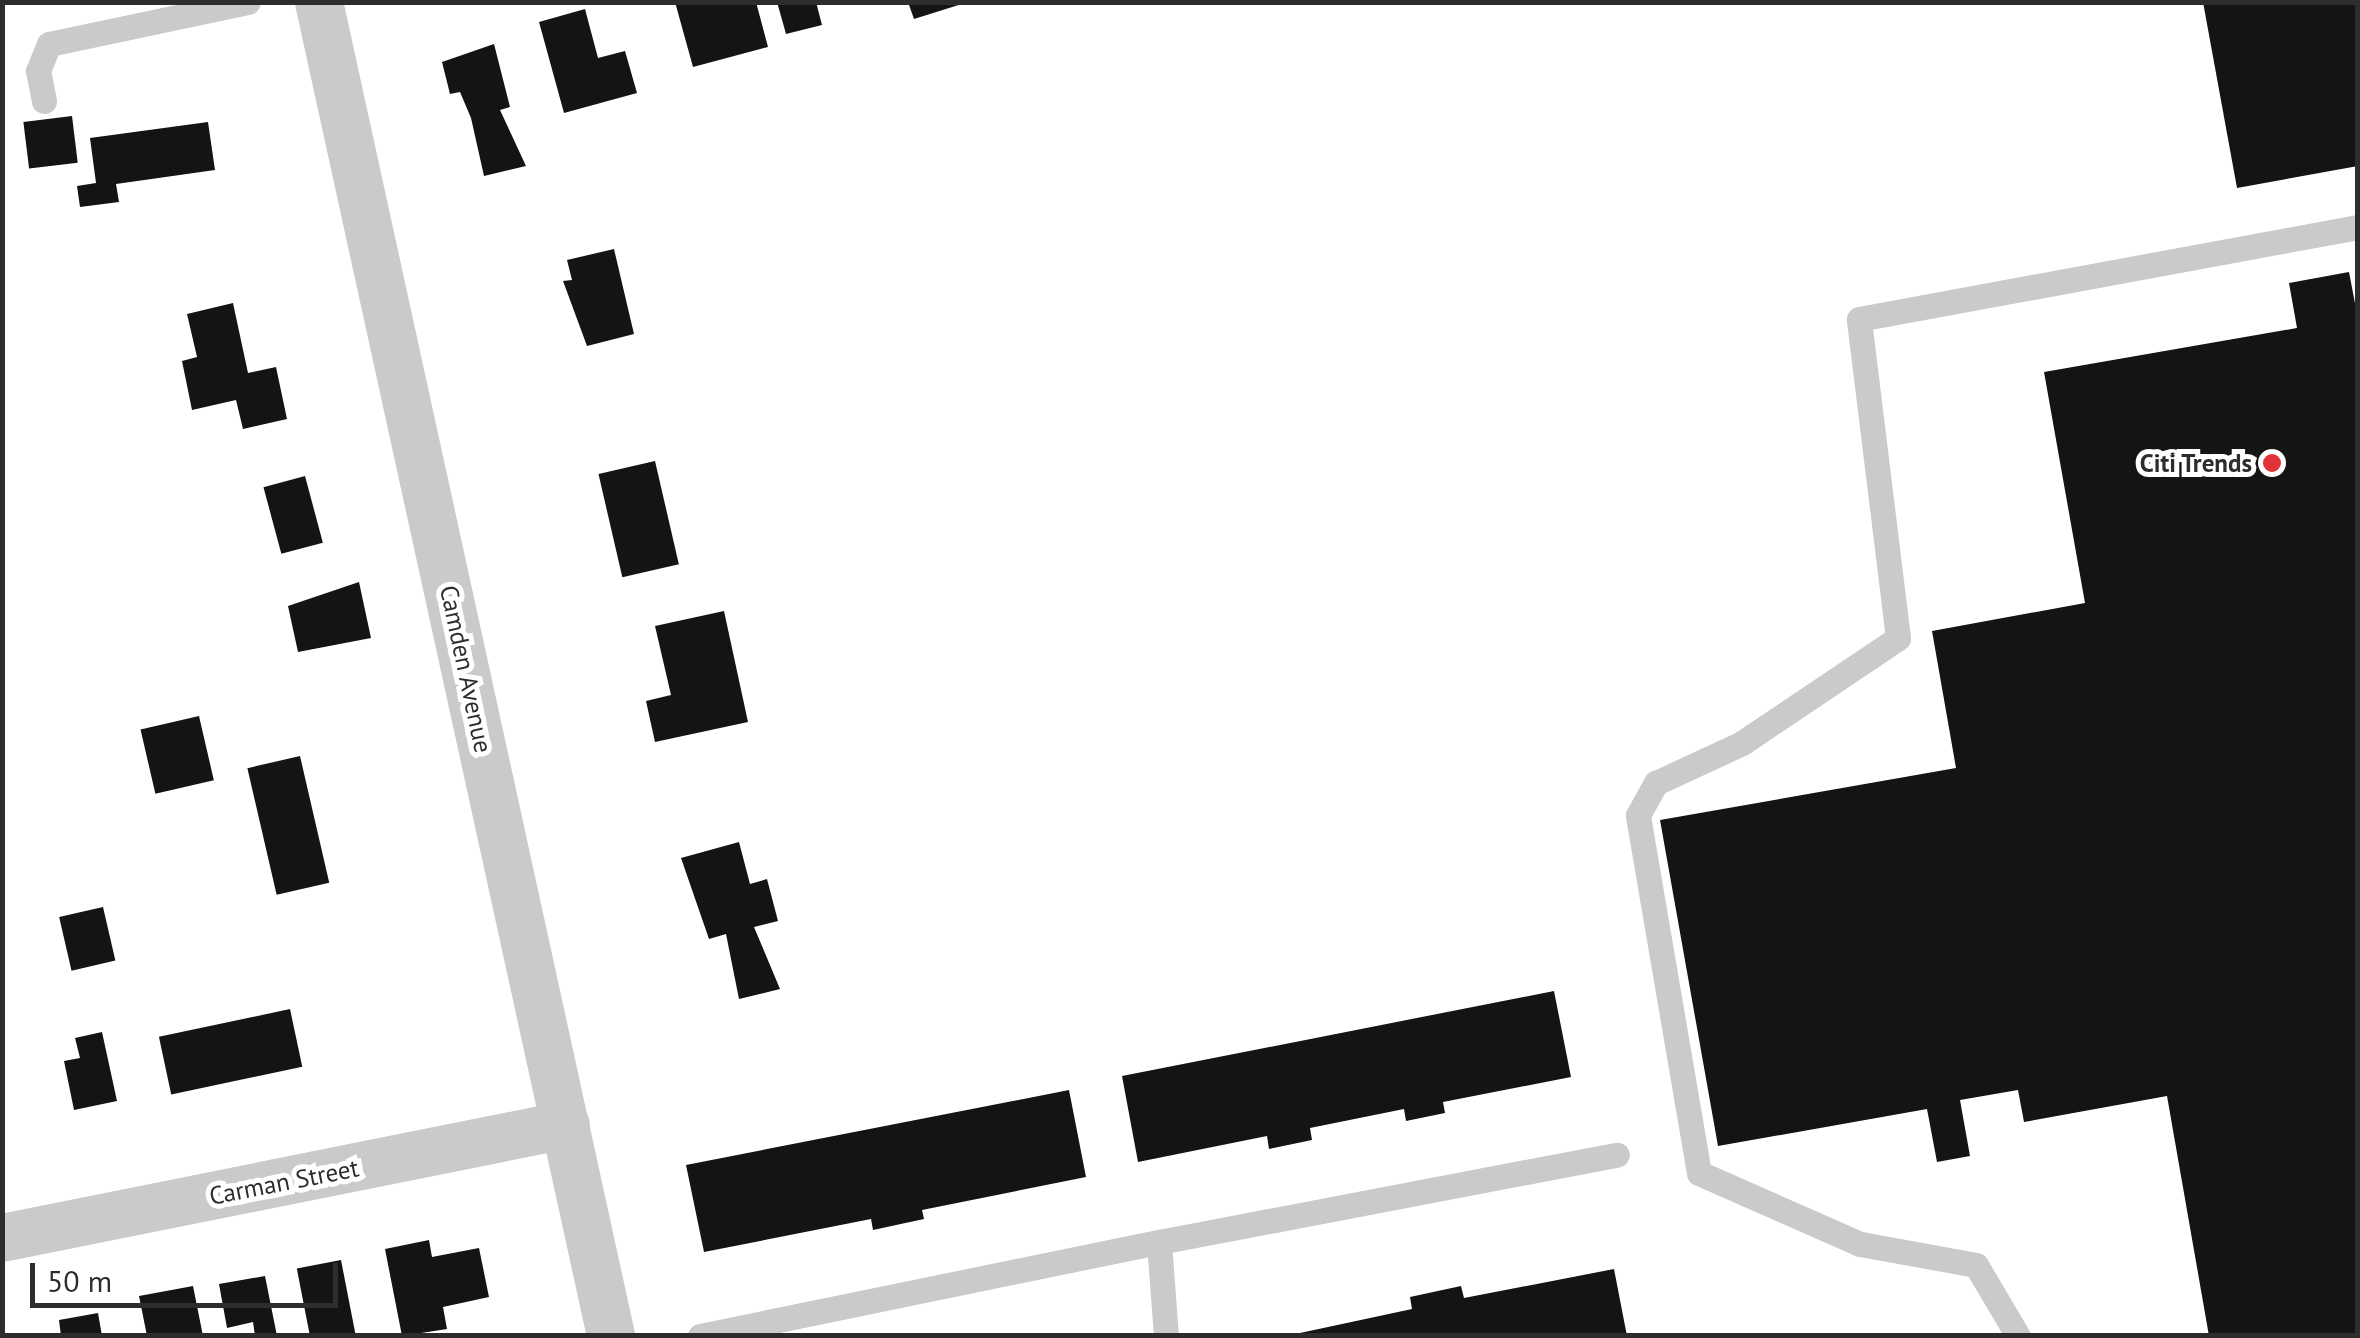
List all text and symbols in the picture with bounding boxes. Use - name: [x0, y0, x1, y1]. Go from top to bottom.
- place label: Citi Trends: [2139, 448, 2252, 478]
- marker: Citi Trends: [2261, 452, 2283, 474]
- street label: Camden Avenue: [434, 582, 498, 756]
- street label: Carman Street: [207, 1153, 361, 1211]
- scale bar: [35, 1243, 342, 1305]
- text: 50 m: [47, 1261, 112, 1300]

